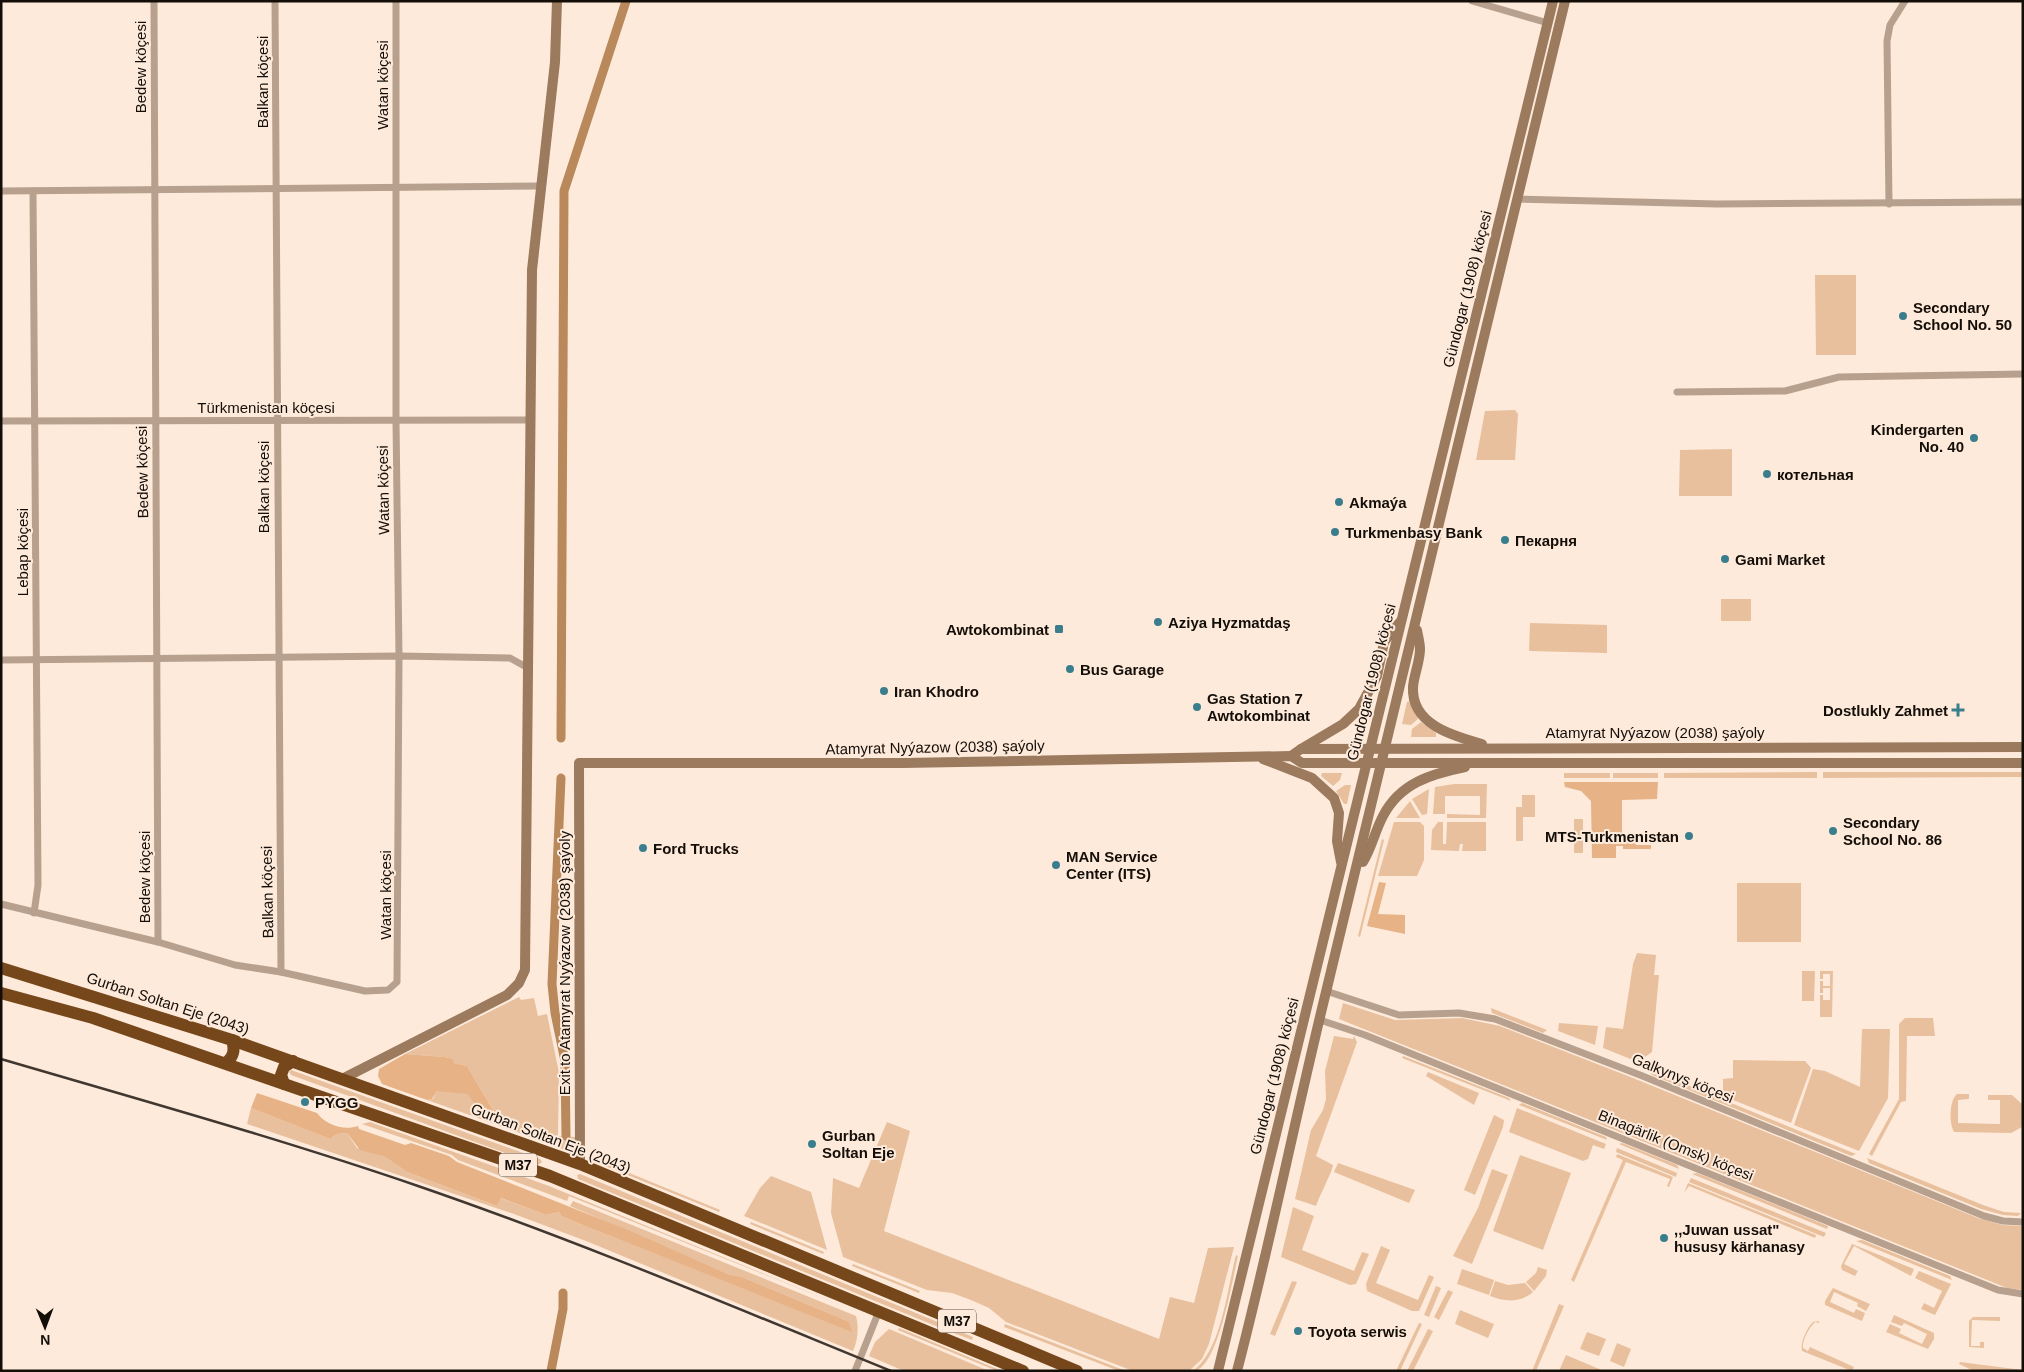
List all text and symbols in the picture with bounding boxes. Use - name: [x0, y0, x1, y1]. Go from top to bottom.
- street label: Bedew köçesi: [132, 21, 149, 113]
- street label: Balkan köçesi: [254, 36, 271, 128]
- street label: Watan köçesi: [374, 40, 391, 130]
- street label: Gündogar (1908) köçesi: [1439, 209, 1495, 369]
- place label: Secondary School No. 50: [1913, 299, 2012, 333]
- marker: Secondary School No. 50: [1897, 310, 1909, 322]
- street label: Türkmenistan köçesi: [197, 399, 335, 416]
- place label: Kindergarten No. 40: [1871, 421, 1964, 455]
- street label: Bedew köçesi: [133, 426, 151, 518]
- marker: Kindergarten No. 40: [1968, 432, 1980, 444]
- street label: Balkan köçesi: [255, 441, 272, 533]
- street label: Watan köçesi: [374, 445, 392, 535]
- place label: котельная: [1777, 466, 1854, 483]
- marker: котельная: [1761, 468, 1773, 480]
- place label: Аkmaýa: [1349, 494, 1407, 511]
- marker: Аkmaýa: [1333, 496, 1345, 508]
- street label: Lebap köçesi: [14, 508, 31, 596]
- place label: Turkmenbasy Bank: [1345, 524, 1483, 541]
- marker: Turkmenbasy Bank: [1329, 526, 1341, 538]
- place label: Пекарня: [1515, 532, 1577, 549]
- marker: Пекарня: [1499, 534, 1511, 546]
- place label: Gami Market: [1735, 551, 1825, 568]
- marker: Gami Market: [1719, 553, 1731, 565]
- street label: Gündogar (1908) köçesi: [1343, 602, 1399, 762]
- place label: Aziya Hyzmatdaş: [1168, 614, 1291, 631]
- marker: Aziya Hyzmatdaş: [1152, 616, 1164, 628]
- place label: Awtokombinat: [946, 621, 1049, 638]
- marker: Awtokombinat: [1053, 623, 1065, 635]
- place label: Bus Garage: [1080, 661, 1164, 678]
- marker: Bus Garage: [1064, 663, 1076, 675]
- place label: Iran Khodro: [894, 683, 979, 700]
- marker: Iran Khodro: [878, 685, 890, 697]
- place label: Gas Station 7 Awtokombinat: [1207, 690, 1310, 724]
- marker: Gas Station 7 Awtokombinat: [1191, 701, 1203, 713]
- place label: Dostlukly Zahmet: [1823, 702, 1948, 719]
- marker: Dostlukly Zahmet: [1952, 704, 1964, 716]
- street label: Atamyrat Nyýazow (2038) şaýoly: [1545, 724, 1765, 741]
- street label: Atamyrat Nyýazow (2038) şaýoly: [825, 737, 1045, 757]
- place label: Secondary School No. 86: [1843, 814, 1942, 848]
- marker: Secondary School No. 86: [1827, 825, 1839, 837]
- place label: MTS-Turkmenistan: [1545, 828, 1679, 845]
- street label: Exit to Atamyrat Nyýazow (2038) şaýoly: [556, 830, 573, 1095]
- marker: MTS-Turkmenistan: [1683, 830, 1695, 842]
- street label: Bedew köçesi: [136, 831, 153, 923]
- place label: Ford Trucks: [653, 840, 739, 857]
- marker: Ford Trucks: [637, 842, 649, 854]
- street label: Balkan köçesi: [258, 846, 276, 938]
- place label: MAN Service Center (ITS): [1066, 848, 1158, 882]
- street label: Watan köçesi: [377, 850, 394, 940]
- marker: MAN Service Center (ITS): [1050, 859, 1062, 871]
- street label: Gurban Soltan Eje (2043): [84, 969, 252, 1037]
- street label: Gündogar (1908) köçesi: [1246, 996, 1302, 1156]
- street label: Galkynyş köçesi: [1630, 1050, 1736, 1106]
- place label: PYGG: [315, 1094, 358, 1111]
- marker: PYGG: [299, 1096, 311, 1108]
- street label: Gurban Soltan Eje (2043): [469, 1100, 633, 1176]
- street label: Binagärlik (Omsk) köçesi: [1596, 1106, 1756, 1184]
- place label: Gurban Soltan Eje: [822, 1127, 895, 1161]
- marker: Gurban Soltan Eje: [806, 1138, 818, 1150]
- road number: M37: [499, 1154, 537, 1176]
- place label: ,,Juwan ussat" hususy kärhanasy: [1674, 1221, 1806, 1255]
- marker: ,,Juwan ussat" hususy kärhanasy: [1658, 1232, 1670, 1244]
- north arrow: [20, 1302, 70, 1352]
- road number: M37: [938, 1310, 976, 1332]
- place label: Toyota serwis: [1308, 1323, 1407, 1340]
- marker: Toyota serwis: [1292, 1325, 1304, 1337]
- text: N: [40, 1332, 50, 1348]

